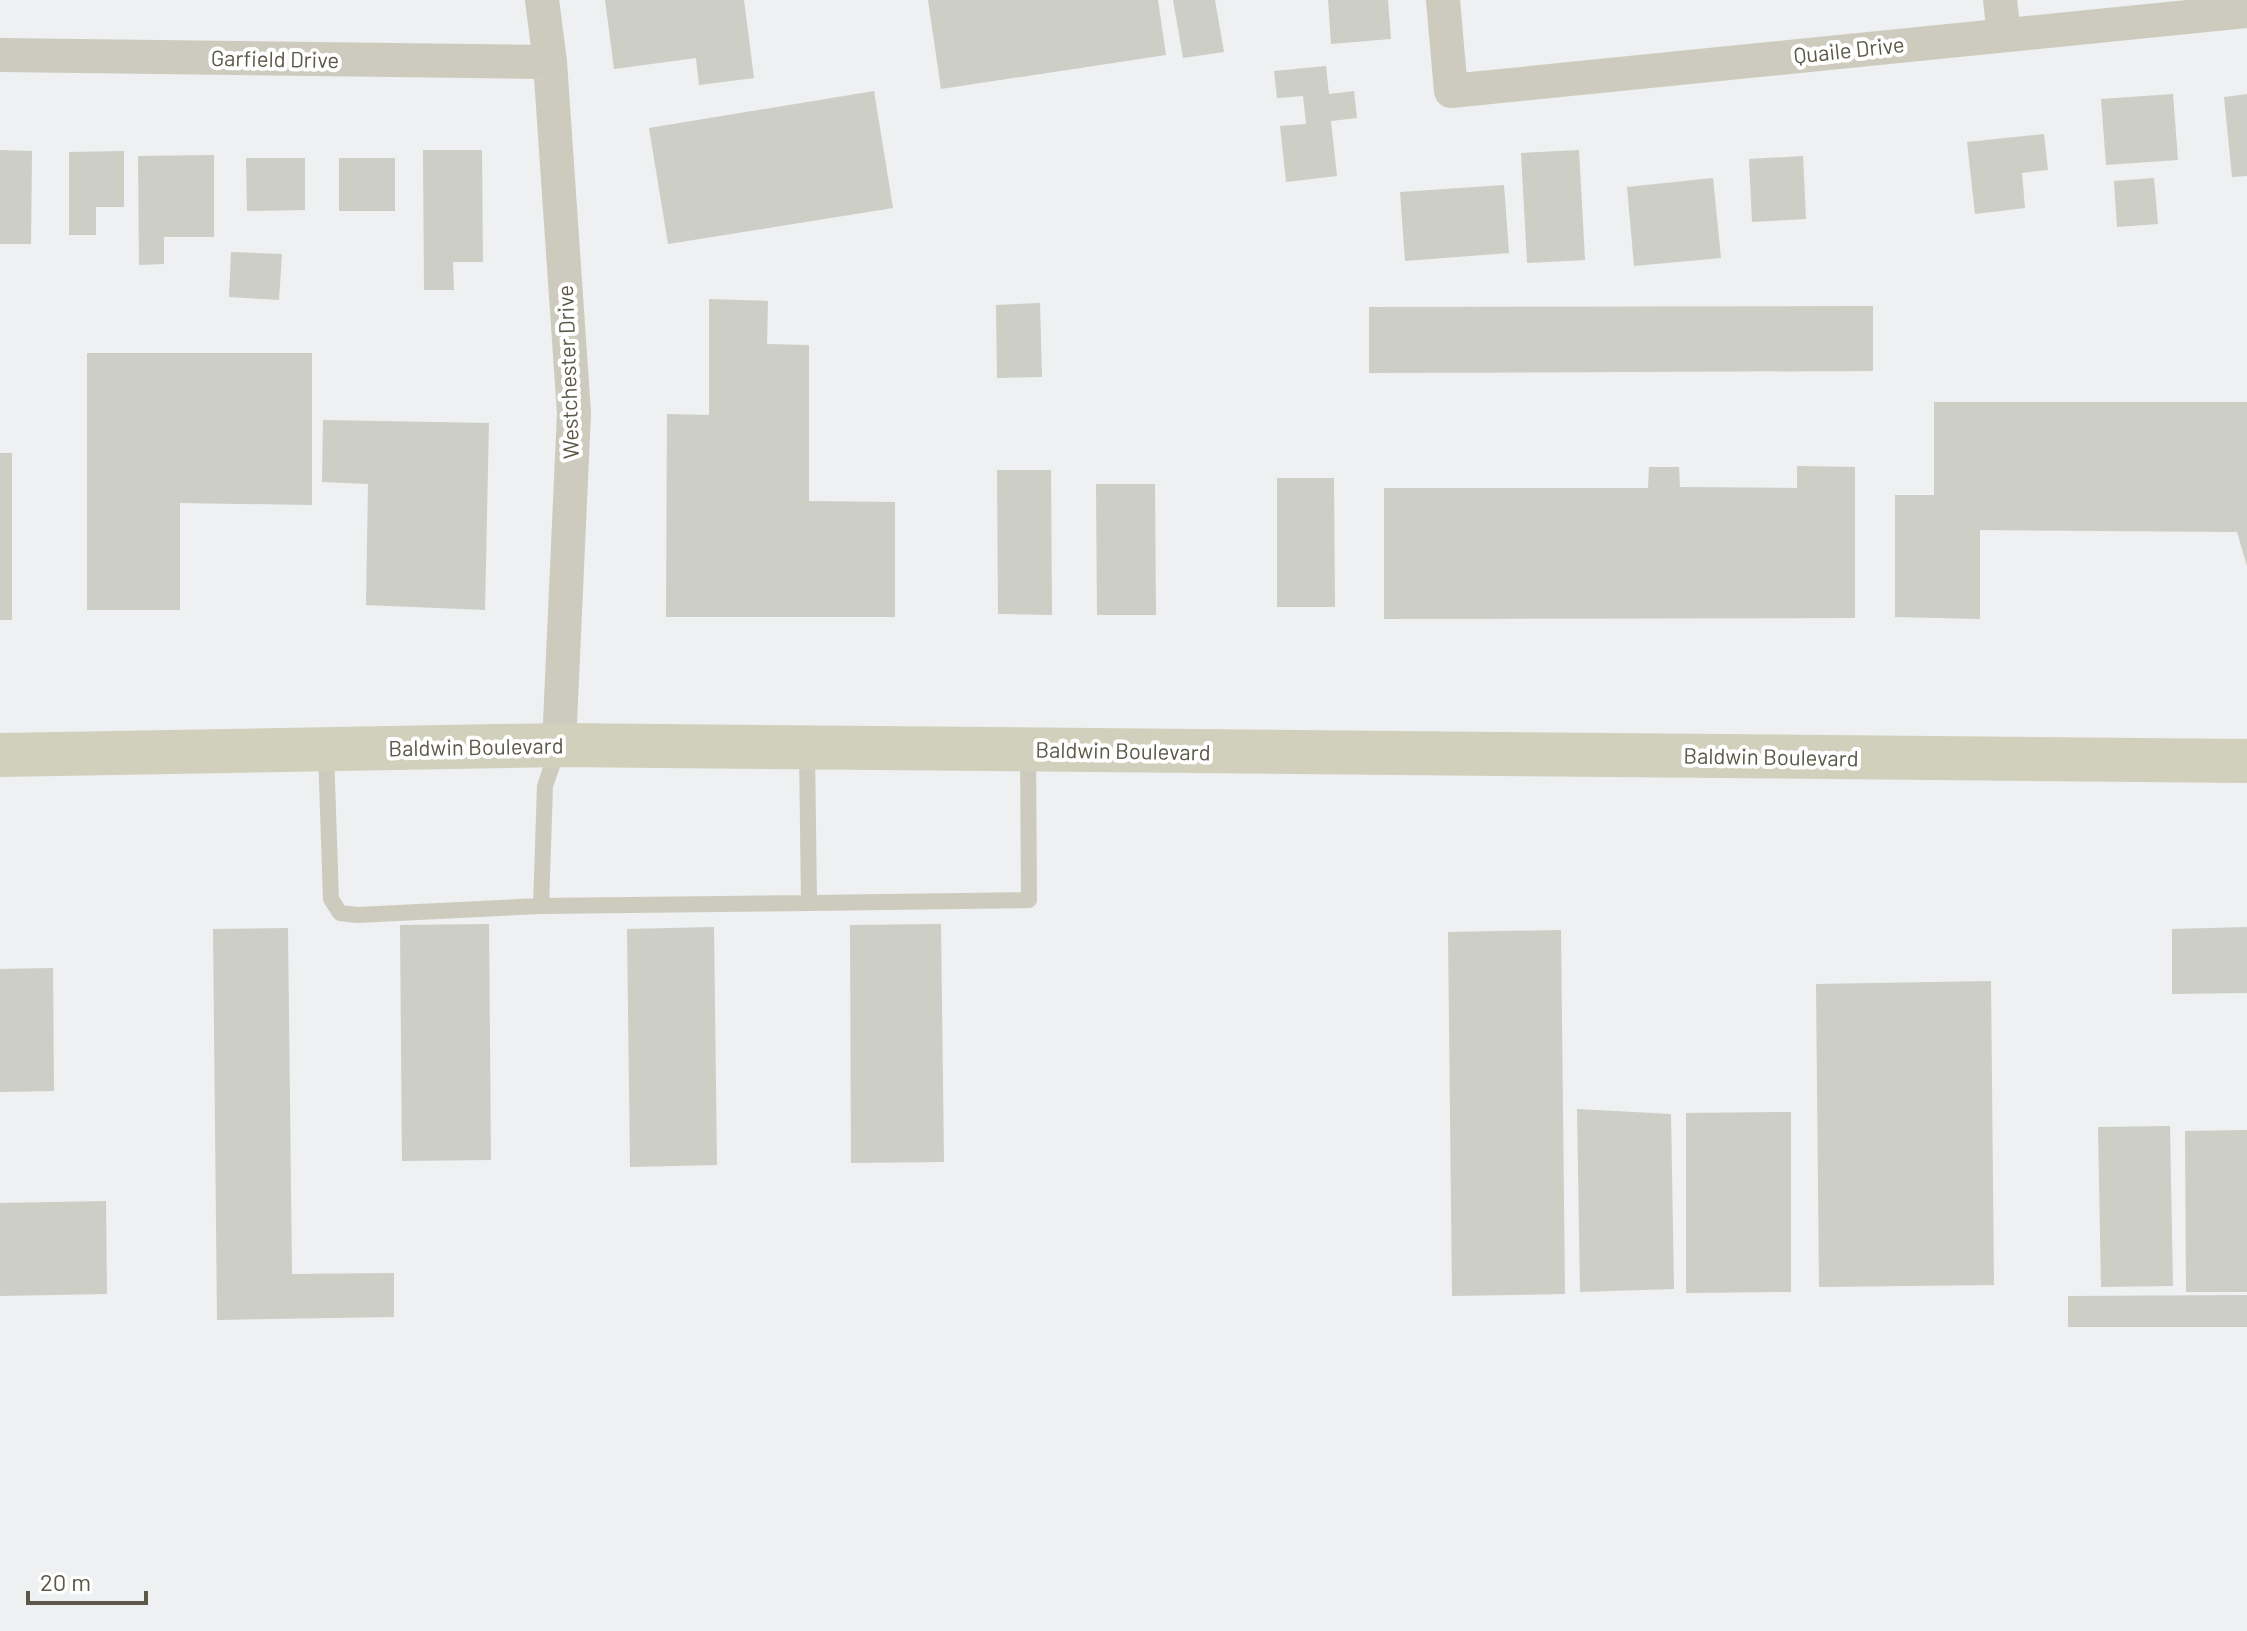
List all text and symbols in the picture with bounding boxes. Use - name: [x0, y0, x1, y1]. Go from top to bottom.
- street label: Quaile Drive: [1792, 30, 1906, 68]
- street label: Garfield Drive: [211, 44, 339, 72]
- street label: Westchester Drive: [551, 285, 583, 459]
- street label: Baldwin Boulevard: [388, 731, 564, 761]
- street label: Baldwin Boulevard: [1035, 735, 1211, 765]
- street label: Baldwin Boulevard: [1683, 741, 1859, 771]
- scale bar: [28, 1555, 146, 1605]
- text: 20 m: [40, 1567, 91, 1596]

